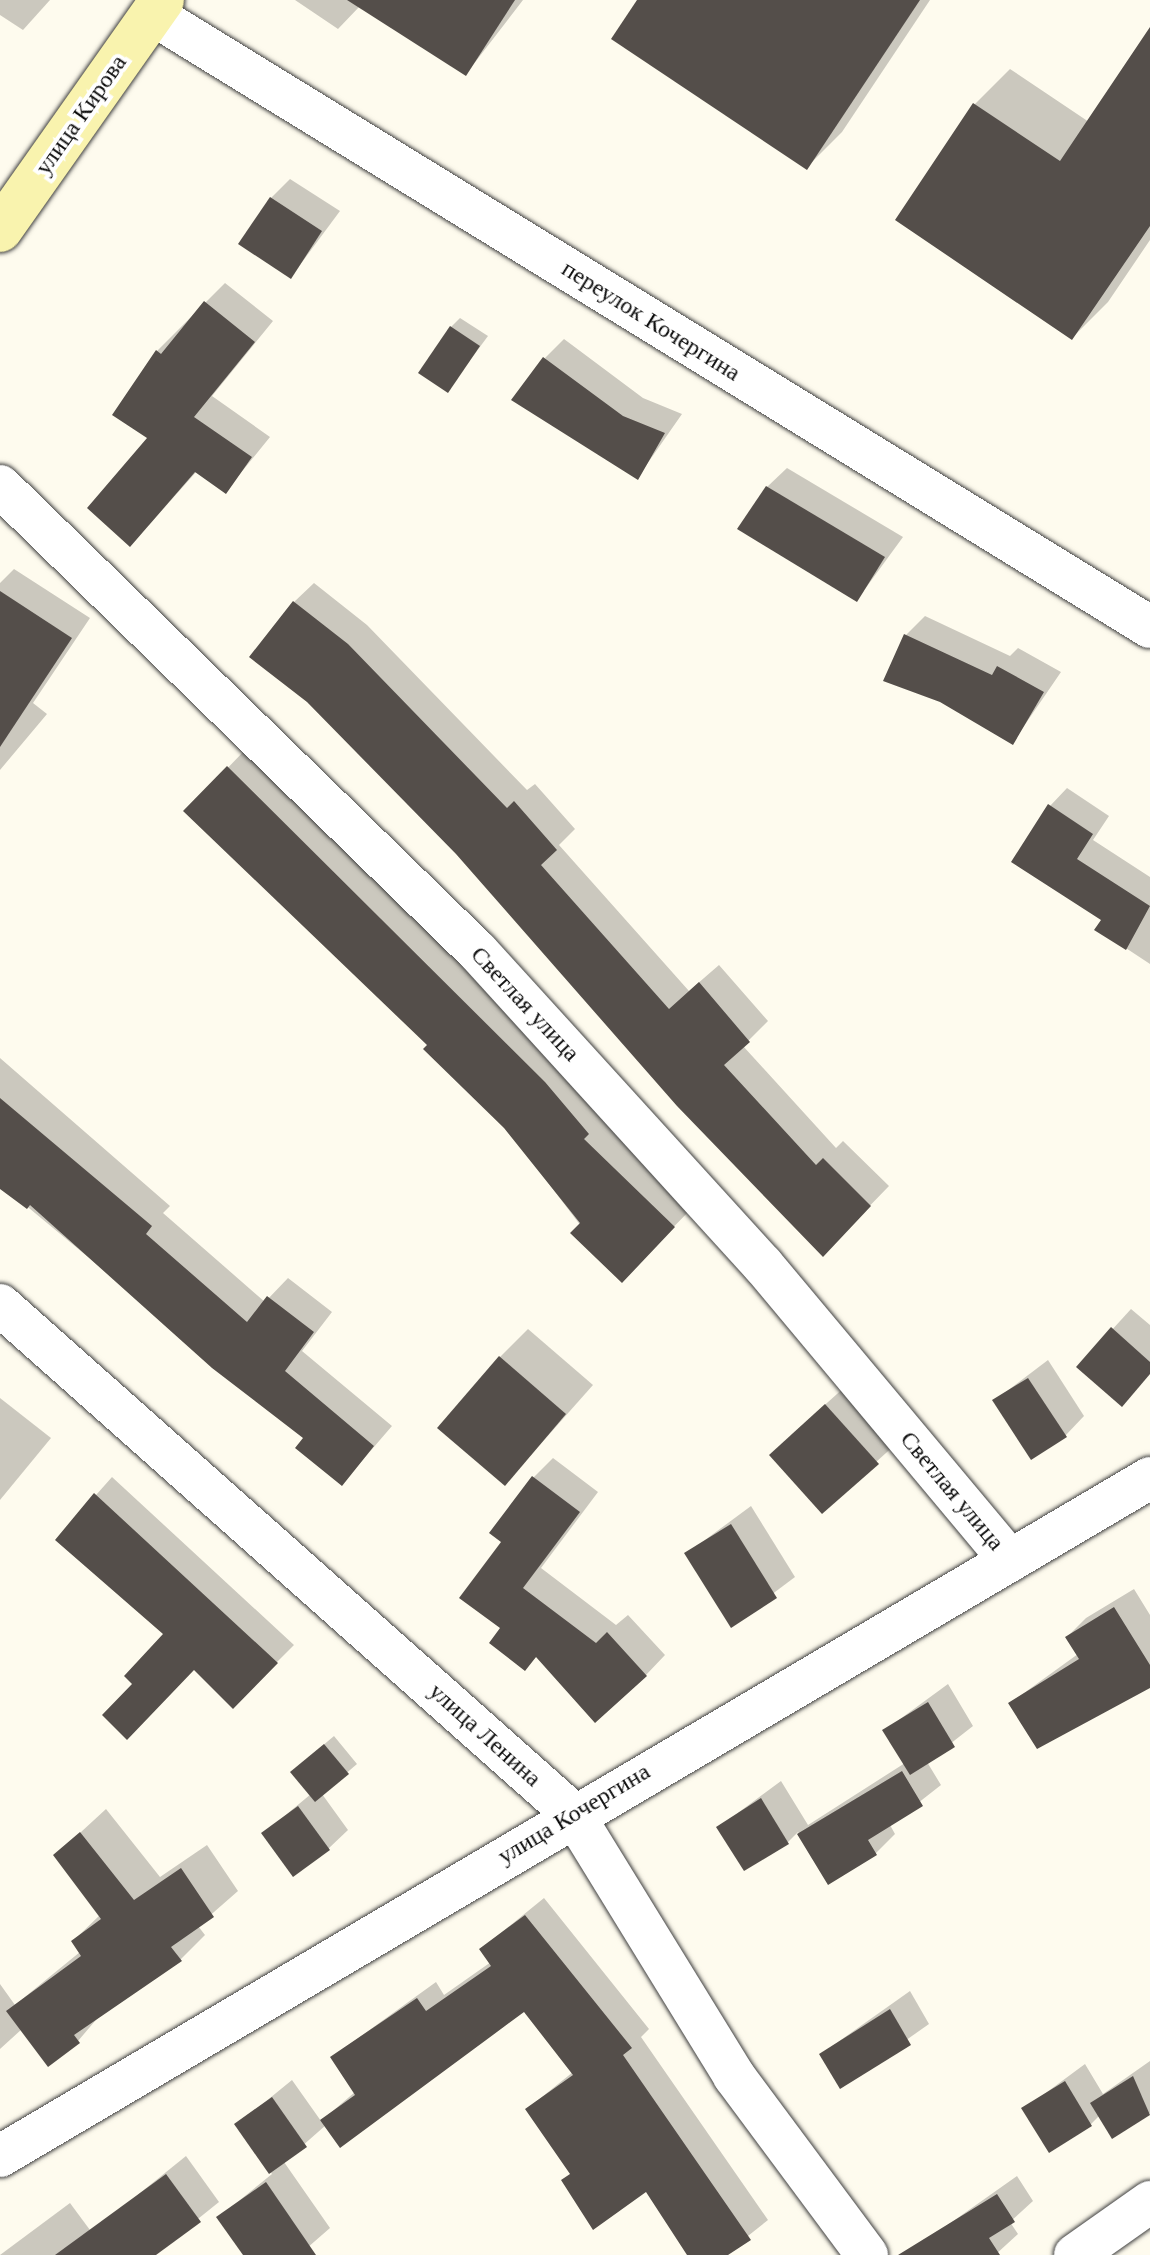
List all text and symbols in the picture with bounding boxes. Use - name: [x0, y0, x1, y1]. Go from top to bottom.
- street label: улица Кирова: [29, 49, 133, 181]
- street label: переулок Кочергина: [556, 254, 746, 388]
- street label: Светлая улица: [464, 941, 586, 1067]
- street label: Светлая улица: [894, 1426, 1010, 1556]
- street label: улица Ленина: [423, 1677, 547, 1793]
- street label: улица Кочергина: [493, 1757, 655, 1871]

